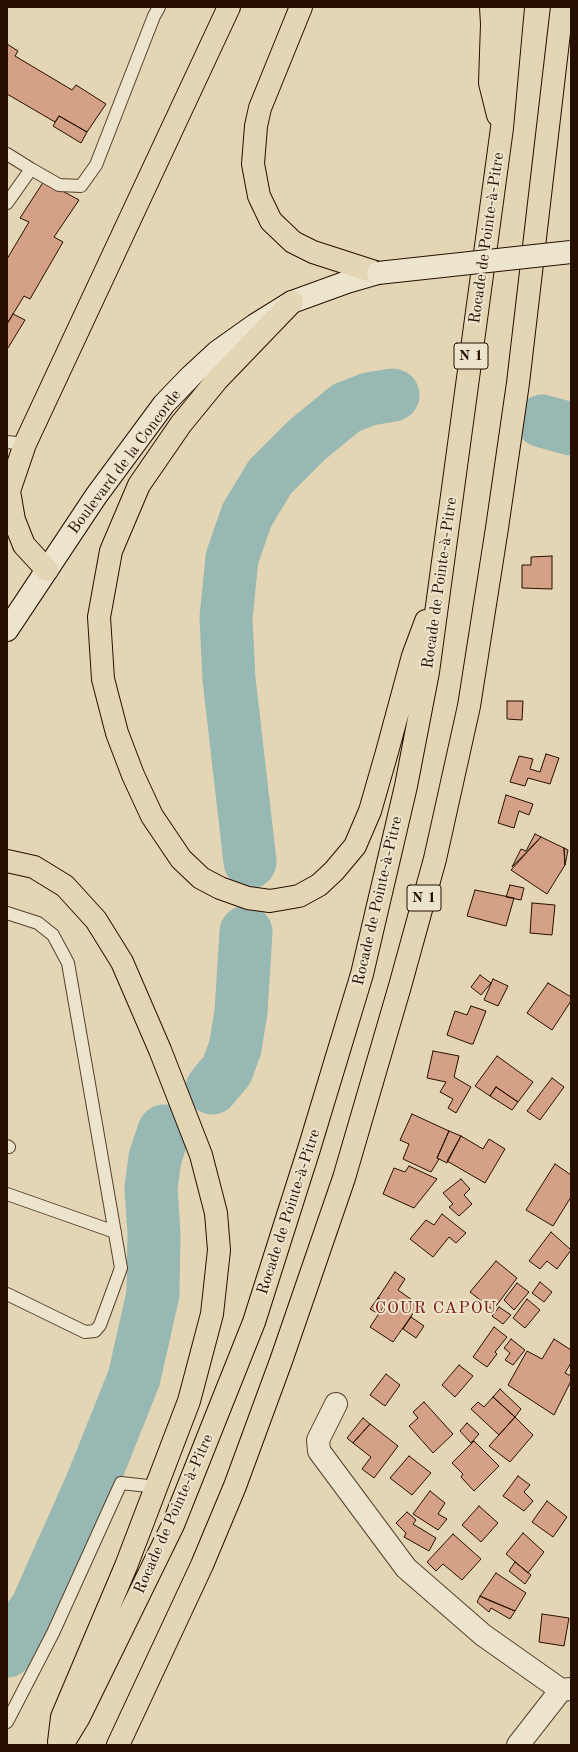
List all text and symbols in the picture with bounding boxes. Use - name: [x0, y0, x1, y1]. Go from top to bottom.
- street label: Rocade de Pointe-à-Pitre: [465, 151, 509, 325]
- road number: N 1: [454, 343, 488, 369]
- street label: Boulevard de la Concorde: [64, 386, 186, 538]
- street label: Rocade de Pointe-à-Pitre: [418, 496, 462, 670]
- street label: Rocade de Pointe-à-Pitre: [349, 815, 407, 987]
- road number: N 1: [407, 885, 441, 911]
- street label: Rocade de Pointe-à-Pitre: [253, 1127, 325, 1297]
- district label: COUR CAPOU: [375, 1299, 497, 1319]
- street label: Rocade de Pointe-à-Pitre: [130, 1431, 218, 1597]

